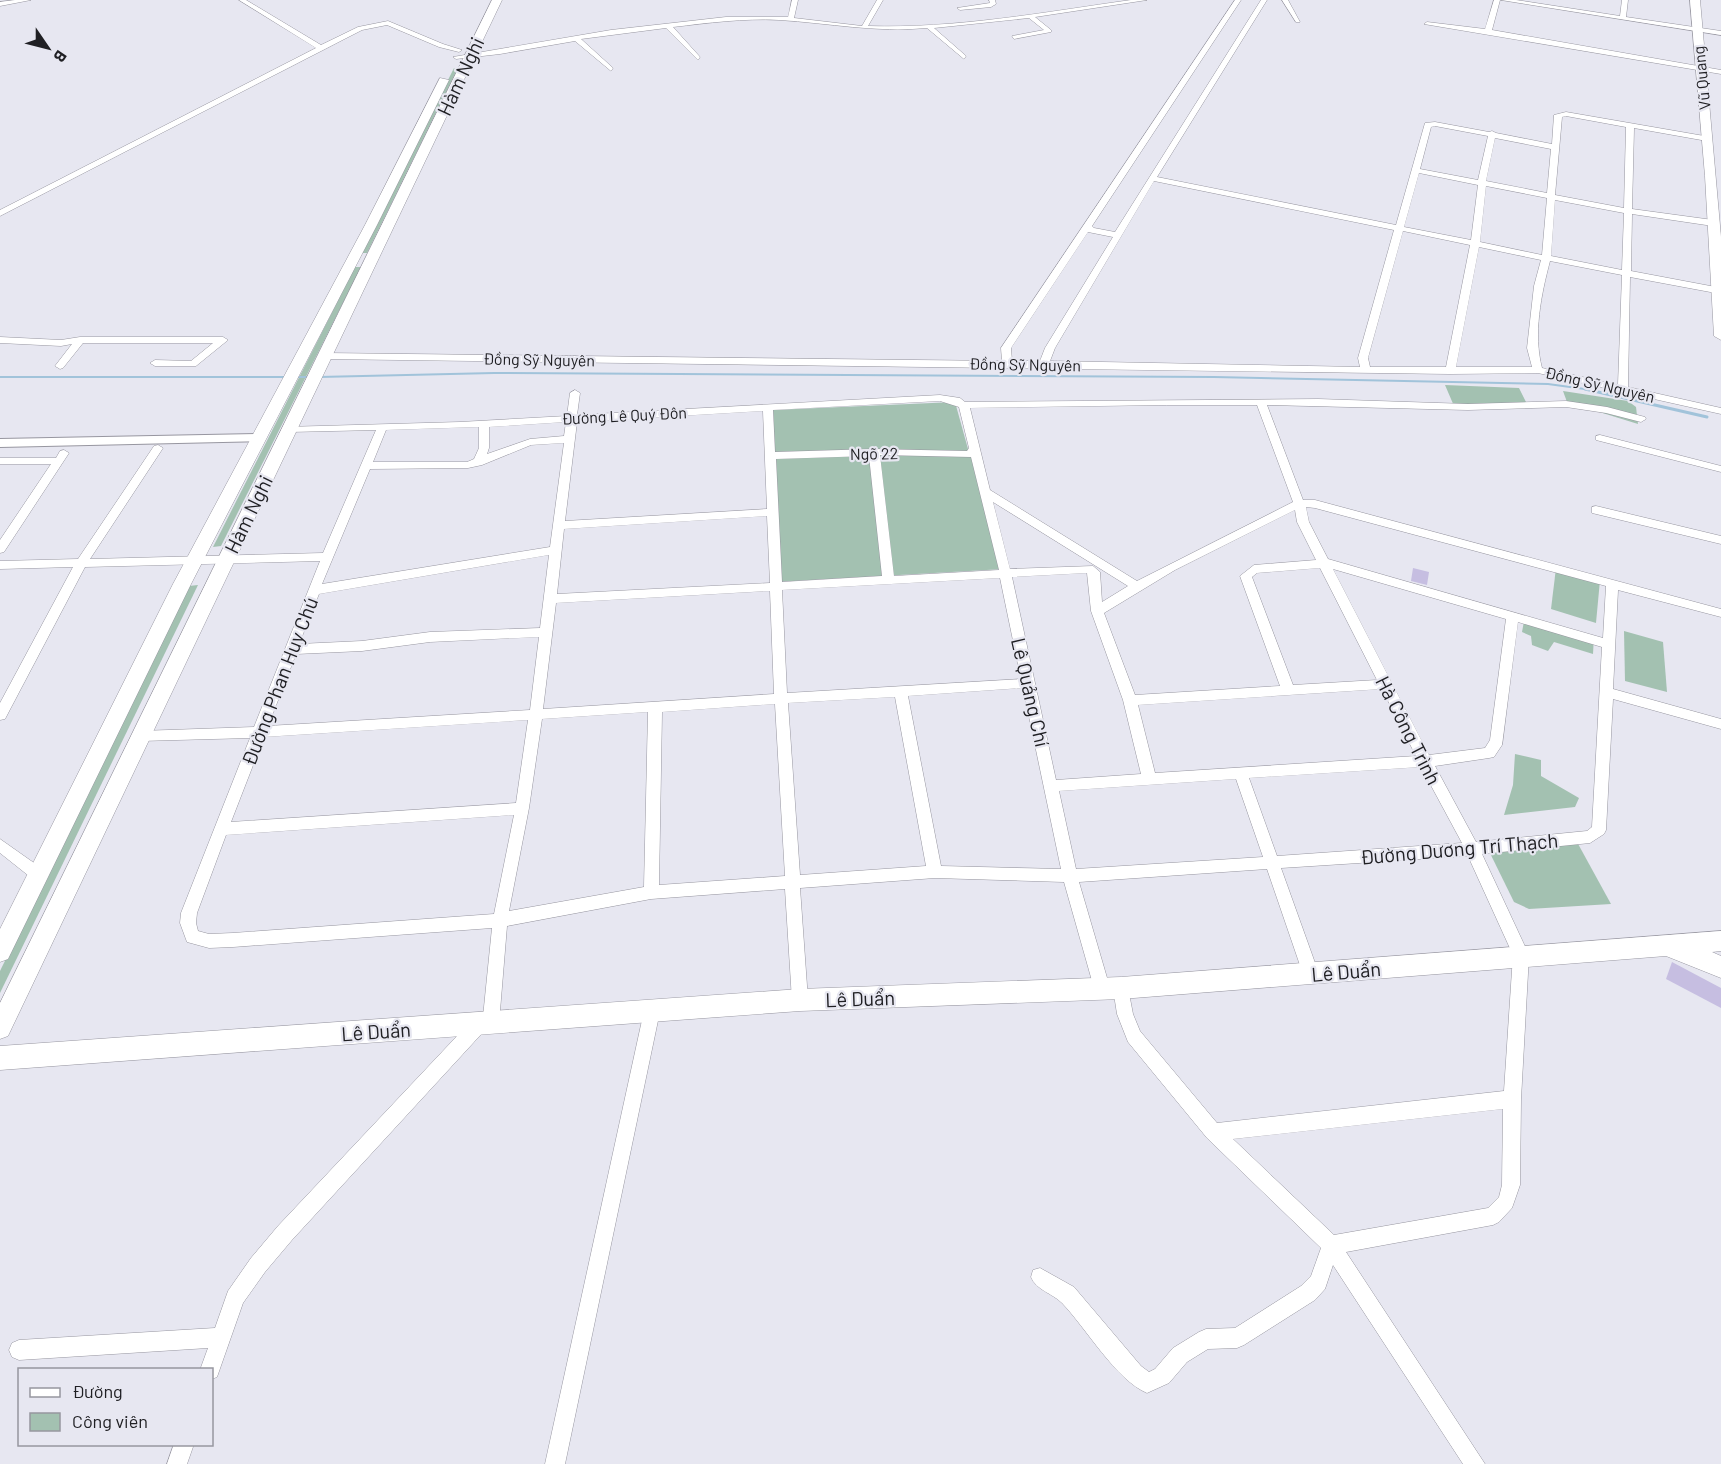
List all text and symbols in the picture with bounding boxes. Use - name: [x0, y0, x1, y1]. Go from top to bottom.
- north arrow: [18, 18, 78, 78]
- street label: Hàm Nghi: [431, 33, 489, 119]
- street label: Vũ Quang: [1688, 45, 1714, 111]
- text: B: [50, 47, 71, 66]
- street label: Đồng Sỹ Nguyên: [483, 349, 595, 369]
- street label: Đồng Sỹ Nguyên: [969, 354, 1081, 374]
- street label: Đồng Sỹ Nguyên: [1543, 362, 1657, 406]
- street label: Đường Lê Quý Đôn: [561, 402, 687, 428]
- street label: Ngõ 22: [850, 443, 898, 463]
- street label: Hàm Nghi: [219, 471, 277, 557]
- street label: Đường Phan Huy Chú: [236, 593, 322, 769]
- street label: Lê Quảng Chí: [1007, 635, 1055, 749]
- street label: Hà Công Trình: [1371, 672, 1447, 788]
- street label: Đường Dương Trí Thạch: [1359, 827, 1559, 869]
- street label: Lê Duẩn: [1310, 956, 1382, 986]
- street label: Lê Duẩn: [825, 985, 895, 1011]
- street label: Lê Duẩn: [340, 1017, 412, 1045]
- legend: [18, 1368, 213, 1446]
- text: Đường: [72, 1380, 123, 1402]
- text: Công viên: [72, 1410, 148, 1432]

